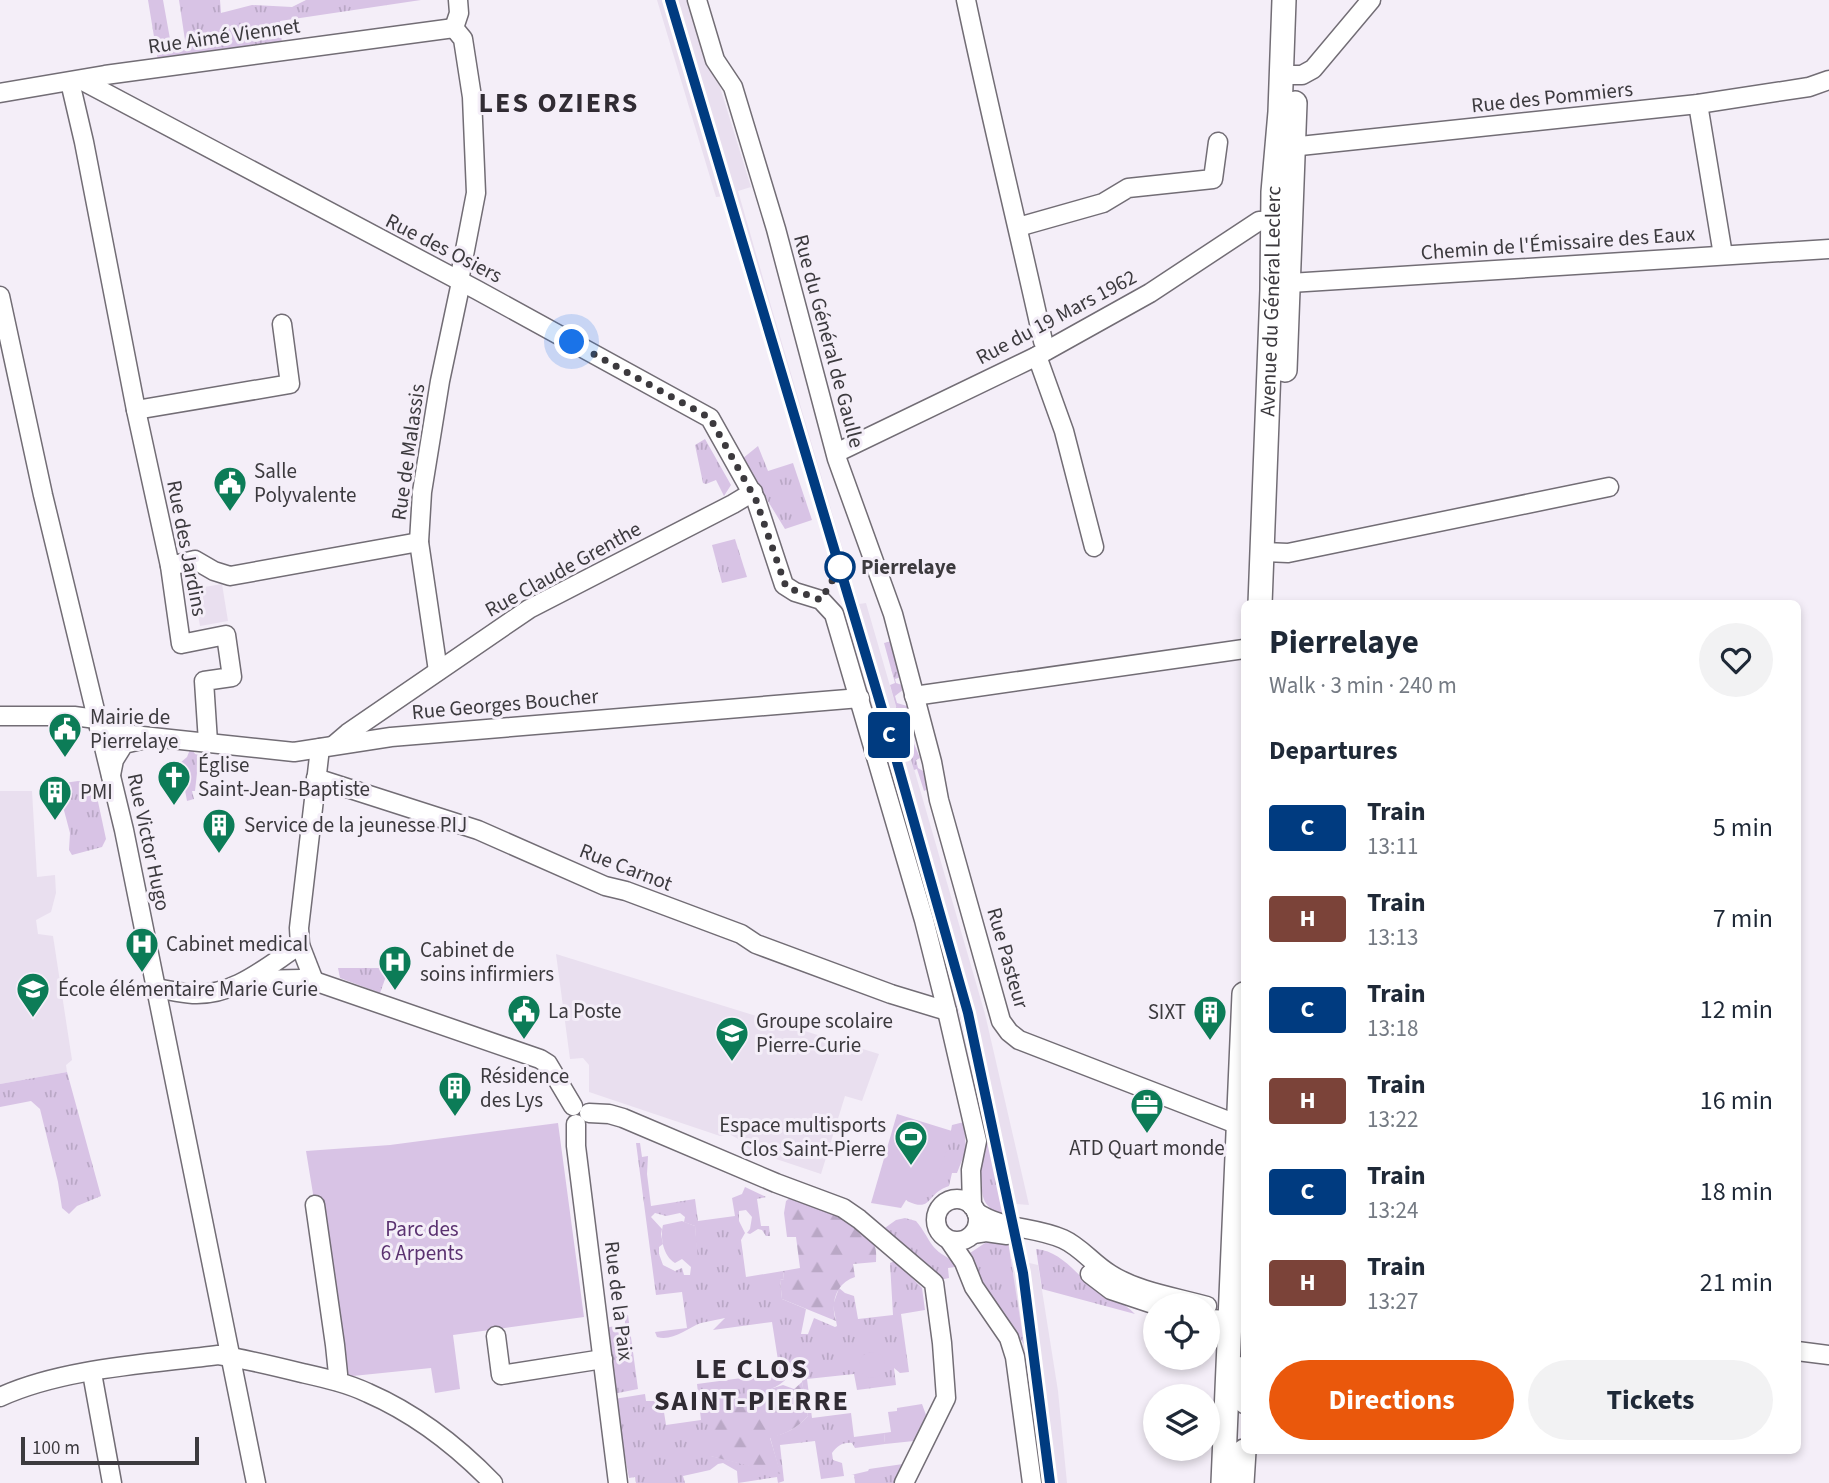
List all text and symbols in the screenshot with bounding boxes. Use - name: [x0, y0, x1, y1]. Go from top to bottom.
- street label: Rue Aimé Viennet: [146, 10, 302, 62]
- street label: Rue des Pommiers: [1470, 74, 1634, 120]
- district label: LES OZIERS: [479, 83, 639, 123]
- street label: Avenue du Général Leclerc: [1252, 184, 1289, 417]
- street label: Rue des Osiers: [380, 206, 508, 290]
- street label: Chemin de l'Émissaire des Eaux: [1420, 218, 1697, 268]
- street label: Rue du Général de Gaulle: [786, 231, 872, 451]
- street label: Rue du 19 Mars 1962: [970, 262, 1142, 372]
- your location: [554, 324, 589, 359]
- street label: Rue de Malassis: [384, 382, 432, 522]
- place label: Salle Polyvalente: [254, 456, 356, 510]
- public building icon: Salle Polyvalente: [211, 464, 249, 513]
- street label: Rue des Jardins: [159, 477, 215, 619]
- street label: Rue Claude Grenthe: [479, 514, 647, 624]
- marker: Pierrelaye: [825, 552, 855, 582]
- place label: Pierrelaye: [861, 552, 956, 582]
- text: Pierrelaye: [1269, 619, 1419, 666]
- button: heart: [1699, 623, 1773, 697]
- text: Walk · 3 min · 240 m: [1269, 669, 1457, 702]
- street label: Rue Georges Boucher: [410, 681, 600, 727]
- place label: Mairie de Pierrelaye: [90, 702, 178, 756]
- public building icon: Mairie de Pierrelaye: [46, 710, 84, 759]
- line badge: C: [866, 712, 912, 758]
- text: C: [882, 717, 896, 752]
- text: Departures: [1269, 732, 1397, 769]
- place label: Église Saint-Jean-Baptiste: [198, 750, 370, 804]
- church icon: Église Saint-Jean-Baptiste: [155, 758, 193, 807]
- street label: Rue Victor Hugo: [120, 771, 178, 913]
- building icon: PMI: [36, 773, 74, 822]
- place label: PMI: [80, 777, 113, 807]
- text: Train: [1367, 793, 1426, 830]
- building icon: Service de la jeunesse PIJ: [200, 806, 238, 855]
- text: 5 min: [1713, 809, 1773, 846]
- place label: Service de la jeunesse PIJ: [244, 810, 467, 840]
- text: C: [1301, 810, 1314, 845]
- text: 13:11: [1367, 830, 1418, 863]
- street label: Rue Carnot: [575, 836, 677, 898]
- text: Train: [1367, 884, 1426, 921]
- text: 7 min: [1713, 900, 1773, 937]
- text: H: [1299, 901, 1316, 936]
- street label: Rue Pasteur: [979, 904, 1037, 1013]
- text: 13:13: [1367, 921, 1418, 954]
- hospital icon: Cabinet medical: [123, 925, 161, 974]
- place label: Cabinet medical: [166, 929, 308, 959]
- place label: Cabinet de soins infirmiers: [420, 935, 554, 989]
- hospital icon: Cabinet de soins infirmiers: [376, 943, 414, 992]
- school or university icon: École élémentaire Marie Curie: [14, 970, 52, 1019]
- place label: École élémentaire Marie Curie: [58, 974, 318, 1004]
- text: Train: [1367, 975, 1426, 1012]
- text: 12 min: [1700, 991, 1773, 1028]
- public building icon: La Poste: [505, 992, 543, 1041]
- text: C: [1301, 992, 1314, 1027]
- building icon: SIXT: [1191, 993, 1229, 1042]
- place label: La Poste: [548, 996, 621, 1026]
- place label: SIXT: [1148, 997, 1186, 1027]
- place label: Groupe scolaire Pierre-Curie: [756, 1006, 893, 1060]
- text: 13:18: [1367, 1012, 1418, 1045]
- school or university icon: Groupe scolaire Pierre-Curie: [713, 1014, 751, 1063]
- place label: Résidence des Lys: [480, 1061, 569, 1115]
- text: Train: [1367, 1066, 1426, 1103]
- building icon: Résidence des Lys: [436, 1069, 474, 1118]
- text: 16 min: [1700, 1082, 1773, 1119]
- text: H: [1299, 1083, 1316, 1118]
- office icon: ATD Quart monde: [1128, 1086, 1166, 1135]
- text: 13:22: [1367, 1103, 1418, 1136]
- place label: Espace multisports Clos Saint-Pierre: [719, 1110, 886, 1164]
- sports icon: Espace multisports Clos Saint-Pierre: [892, 1118, 930, 1167]
- place label: ATD Quart monde: [1069, 1133, 1225, 1163]
- text: Train: [1367, 1157, 1426, 1194]
- text: 18 min: [1700, 1173, 1773, 1210]
- text: C: [1301, 1174, 1314, 1209]
- text: 13:24: [1367, 1194, 1418, 1227]
- park label: Parc des 6 Arpents: [381, 1214, 463, 1268]
- street label: Rue de la Paix: [597, 1239, 641, 1363]
- text: Train: [1367, 1248, 1426, 1285]
- text: 21 min: [1700, 1264, 1773, 1301]
- text: H: [1299, 1265, 1316, 1300]
- text: 13:27: [1367, 1285, 1418, 1318]
- map controls: [1143, 1293, 1220, 1461]
- button: locate: [1143, 1293, 1220, 1370]
- district label: LE CLOS SAINT-PIERRE: [654, 1349, 850, 1421]
- button: Directions: [1269, 1360, 1514, 1440]
- button: Tickets: [1528, 1360, 1773, 1440]
- button: layers: [1143, 1384, 1220, 1461]
- scale bar: [21, 1434, 200, 1466]
- text: 100 m: [32, 1435, 80, 1462]

